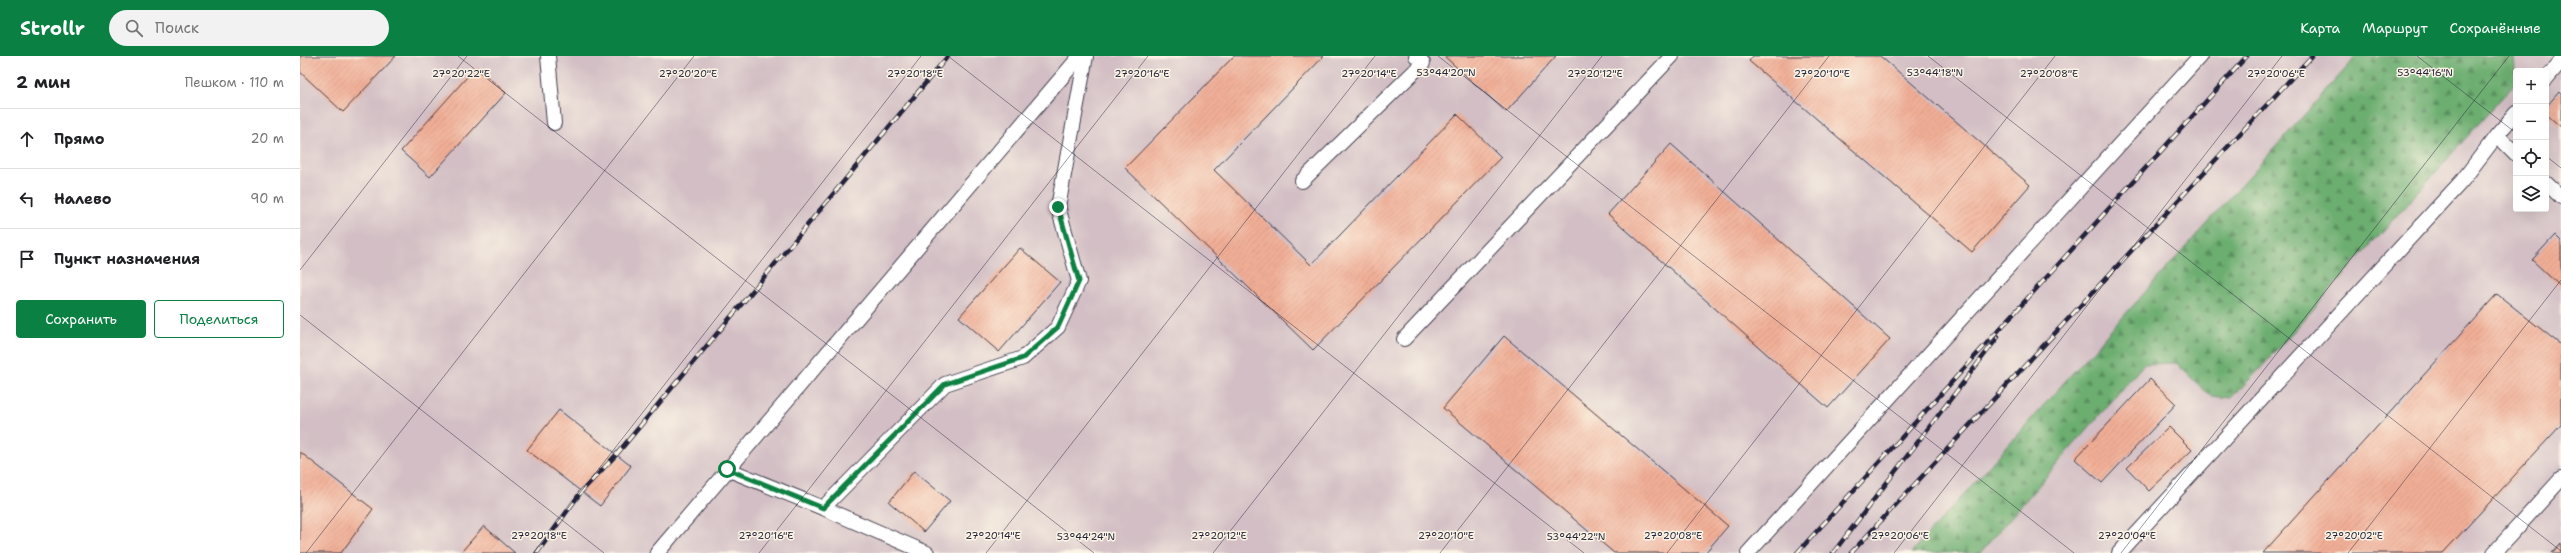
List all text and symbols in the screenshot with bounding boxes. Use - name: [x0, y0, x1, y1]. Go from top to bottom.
- search box: [109, 10, 389, 46]
- text: Strollr: [20, 16, 85, 41]
- icon: search: [123, 17, 145, 39]
- text: Поиск: [155, 18, 199, 38]
- text: Карта: [2300, 19, 2340, 37]
- text: Маршрут: [2362, 19, 2428, 37]
- text: Сохранённые: [2450, 19, 2541, 37]
- text: 53°44'20"N: [1416, 66, 1476, 79]
- text: 53°44'18"N: [1907, 66, 1963, 79]
- text: 53°44'16"N: [2397, 66, 2453, 79]
- text: 27°20'22"E: [432, 67, 490, 80]
- text: 27°20'20"E: [659, 67, 717, 80]
- text: 27°20'18"E: [887, 67, 943, 80]
- text: 27°20'16"E: [1114, 67, 1170, 80]
- text: 27°20'14"E: [1341, 67, 1397, 80]
- text: 27°20'12"E: [1567, 67, 1623, 80]
- text: 27°20'10"E: [1794, 67, 1850, 80]
- text: 27°20'08"E: [2020, 67, 2078, 80]
- text: 27°20'06"E: [2247, 67, 2305, 80]
- map controls: [2513, 68, 2549, 212]
- button: +: [2513, 68, 2549, 104]
- text: 2 мин: [16, 71, 71, 93]
- text: Пешком · 110 m: [185, 74, 284, 91]
- button: −: [2513, 104, 2549, 140]
- icon: ahead: [16, 128, 38, 150]
- text: Прямо: [54, 129, 104, 149]
- text: 20 m: [251, 130, 284, 147]
- button: locate: [2513, 140, 2549, 176]
- button: layers: [2513, 176, 2549, 212]
- icon: left: [16, 188, 38, 210]
- text: Налево: [54, 189, 112, 209]
- text: 90 m: [250, 190, 284, 207]
- route end: [1049, 198, 1067, 216]
- icon: arrive: [16, 248, 38, 270]
- text: Пункт назначения: [54, 249, 200, 269]
- button: Сохранить: [16, 300, 146, 338]
- button: Поделиться: [154, 300, 284, 338]
- route start: [718, 460, 736, 478]
- text: 27°20'18"E: [511, 529, 567, 542]
- text: 27°20'16"E: [738, 529, 794, 542]
- text: 27°20'14"E: [965, 529, 1021, 542]
- text: 27°20'12"E: [1191, 529, 1247, 542]
- text: 27°20'10"E: [1418, 529, 1474, 542]
- text: 27°20'08"E: [1644, 529, 1702, 542]
- text: 27°20'06"E: [1871, 529, 1929, 542]
- text: 27°20'04"E: [2098, 529, 2156, 542]
- text: 27°20'02"E: [2325, 529, 2383, 542]
- text: 53°44'24"N: [1057, 530, 1115, 543]
- text: 53°44'22"N: [1547, 530, 1605, 543]

